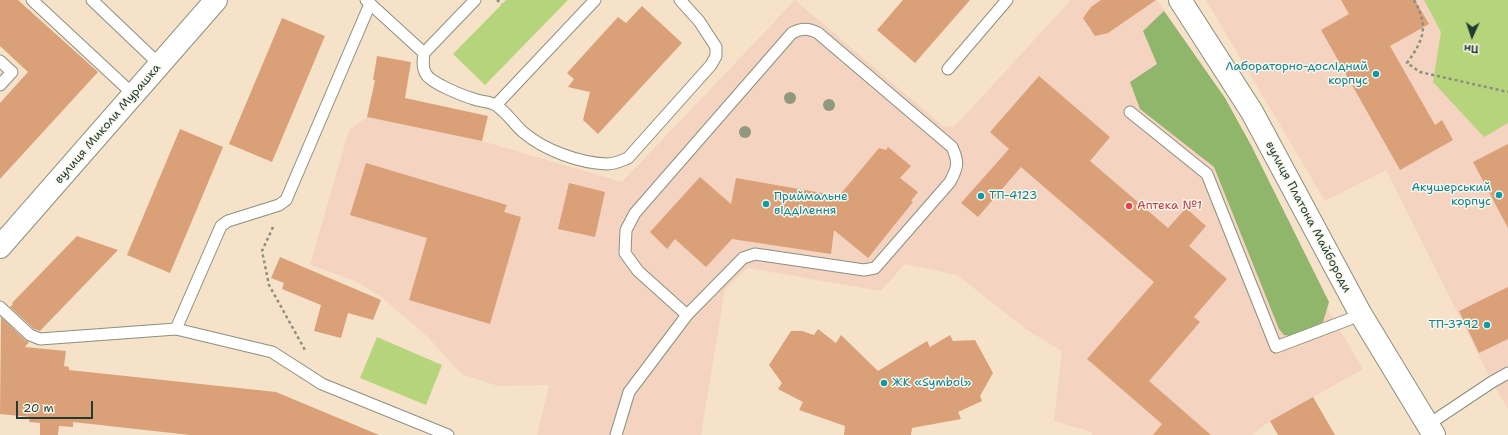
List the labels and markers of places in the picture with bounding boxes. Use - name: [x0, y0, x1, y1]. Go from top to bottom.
- place label: Лабораторно-дослідний корпус: [1226, 60, 1368, 88]
- marker: Лабораторно-дослідний корпус: [1371, 69, 1381, 79]
- place label: Акушерський корпус: [1411, 181, 1491, 209]
- place label: ТП-4123: [989, 189, 1037, 203]
- place label: Приймальне відділення: [774, 190, 848, 218]
- marker: Акушерський корпус: [1494, 190, 1504, 200]
- marker: ТП-4123: [976, 191, 986, 201]
- marker: Приймальне відділення: [761, 199, 771, 209]
- place label: Аптека №1: [1137, 199, 1202, 213]
- marker: Аптека №1: [1124, 201, 1134, 211]
- place label: ТП-3792: [1428, 318, 1479, 332]
- marker: ТП-3792: [1482, 320, 1492, 330]
- place label: ЖК «Symbol»: [892, 376, 971, 390]
- marker: ЖК «Symbol»: [879, 378, 889, 388]

